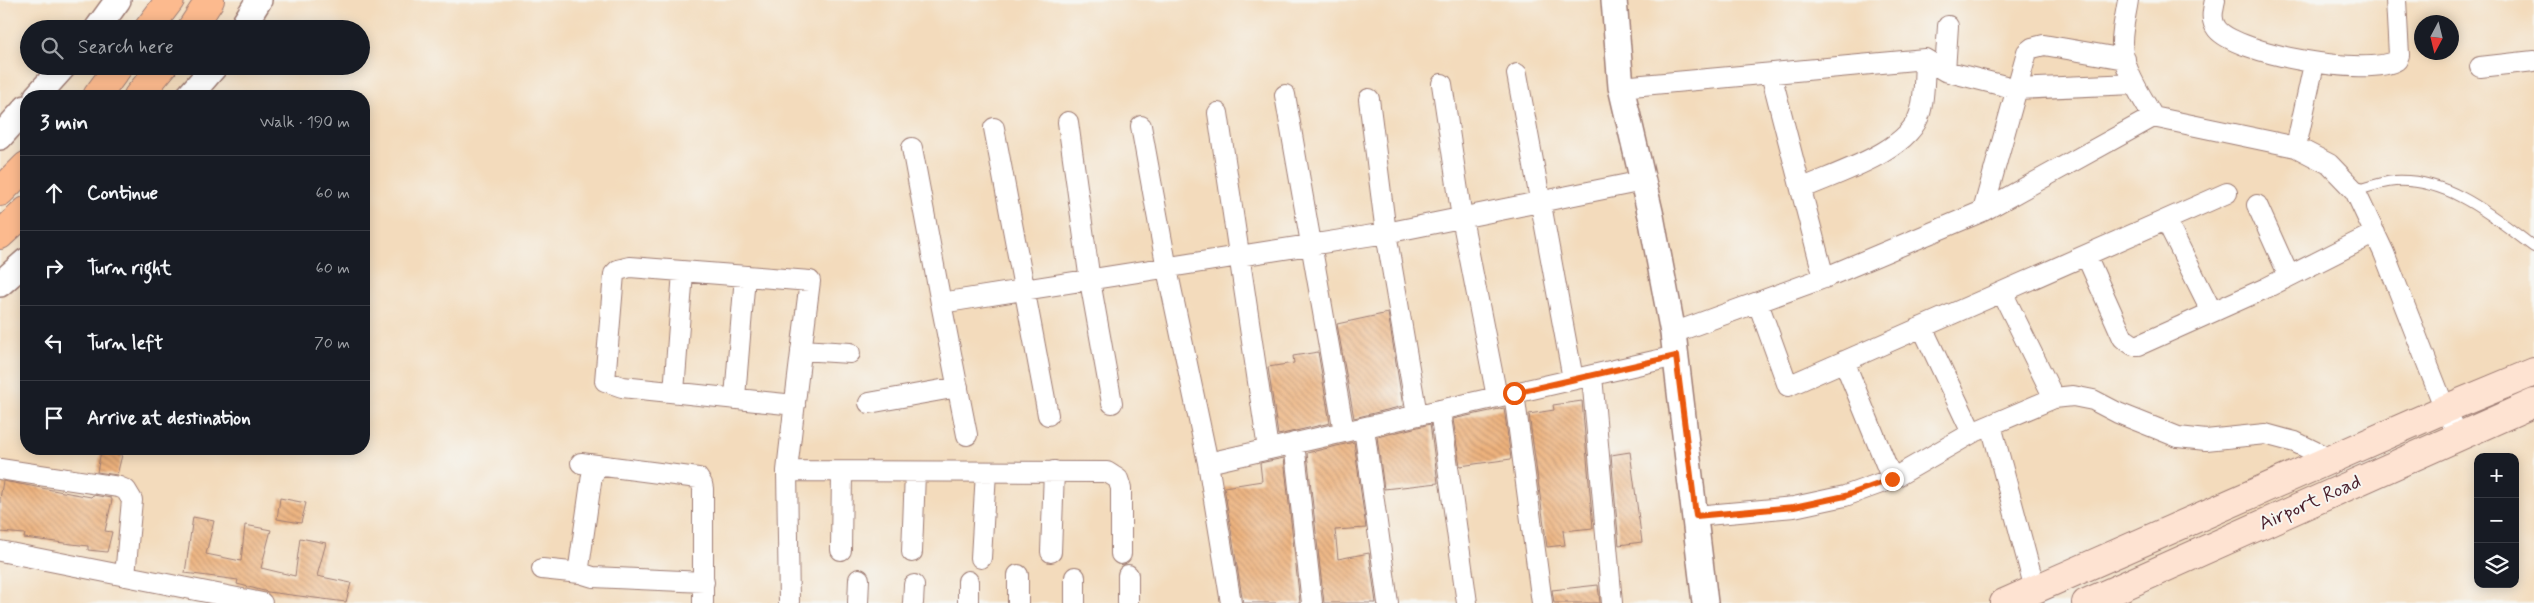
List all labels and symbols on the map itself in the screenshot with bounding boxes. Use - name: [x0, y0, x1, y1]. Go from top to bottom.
- north arrow: [2414, 15, 2459, 60]
- route start: [1503, 382, 1526, 405]
- route end: [1881, 468, 1904, 491]
- street label: Airport Road: [2254, 468, 2366, 538]

